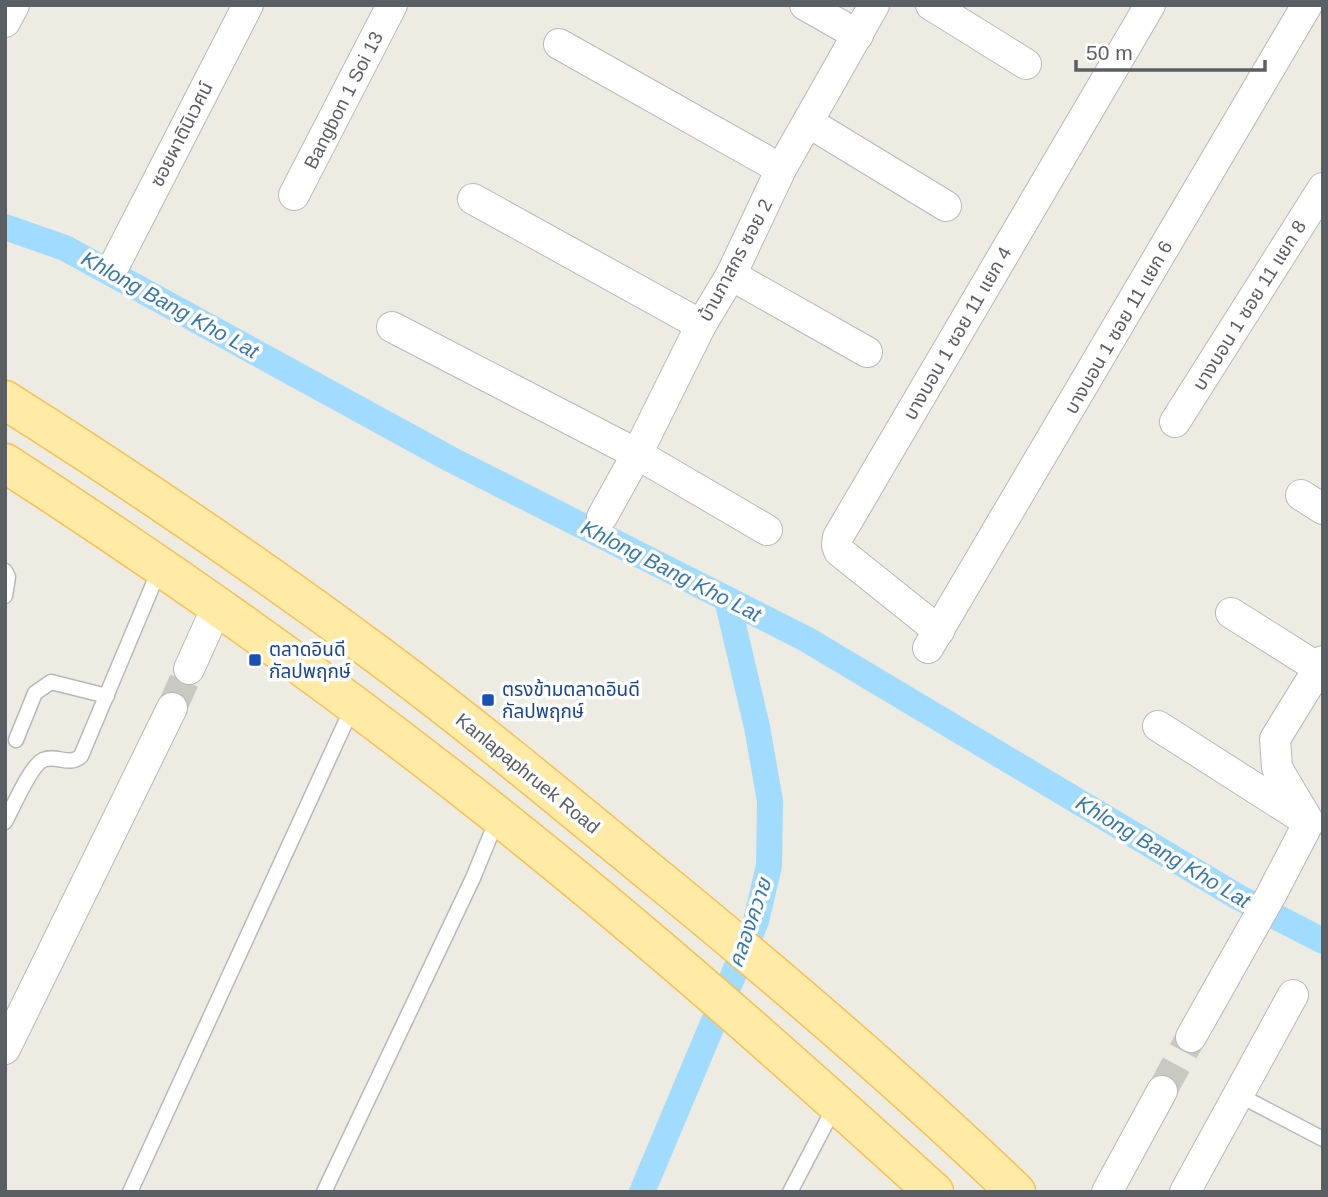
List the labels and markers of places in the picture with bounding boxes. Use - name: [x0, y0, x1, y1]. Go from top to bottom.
- place label: ตลาดอินดี กัลปพฤกษ์: [269, 639, 351, 682]
- marker: ตลาดอินดี กัลปพฤกษ์: [247, 652, 263, 668]
- place label: ตรงข้ามตลาดอินดี กัลปพฤกษ์: [502, 678, 640, 722]
- marker: ตรงข้ามตลาดอินดี กัลปพฤกษ์: [480, 692, 496, 708]

